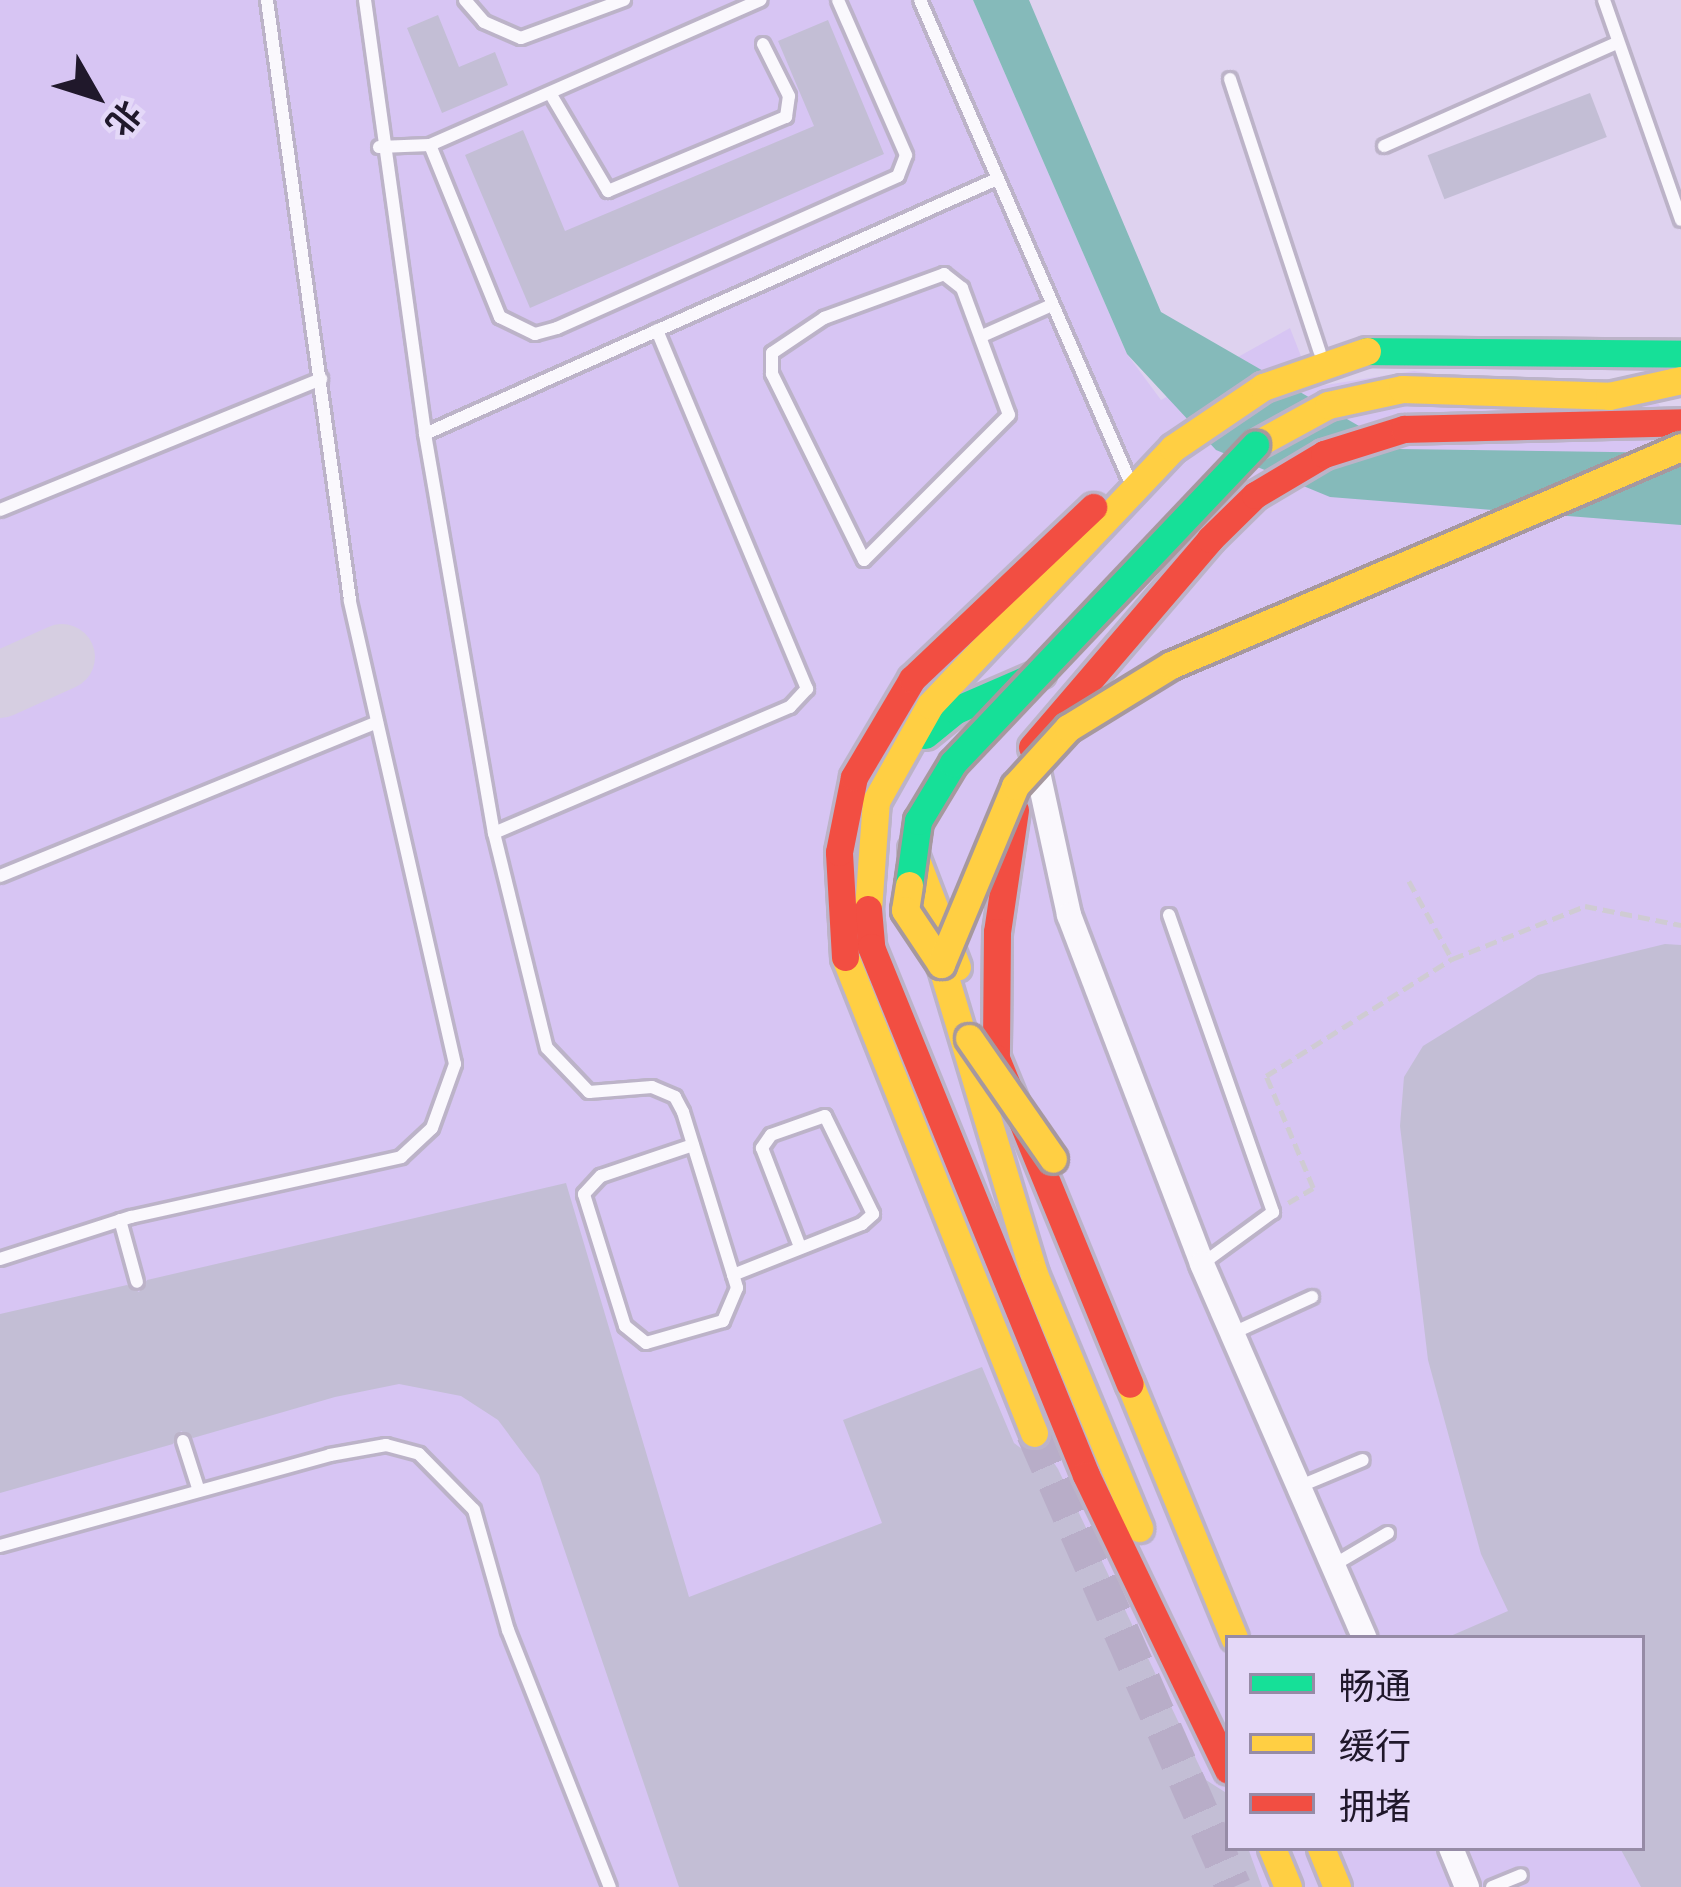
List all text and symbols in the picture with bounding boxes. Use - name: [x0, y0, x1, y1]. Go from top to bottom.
- north arrow: [36, 36, 156, 156]
- text: 北: [96, 92, 151, 145]
- legend: [1225, 1635, 1645, 1851]
- text: 畅通: [1339, 1662, 1411, 1710]
- text: 缓行: [1339, 1722, 1411, 1770]
- text: 拥堵: [1339, 1782, 1411, 1830]

